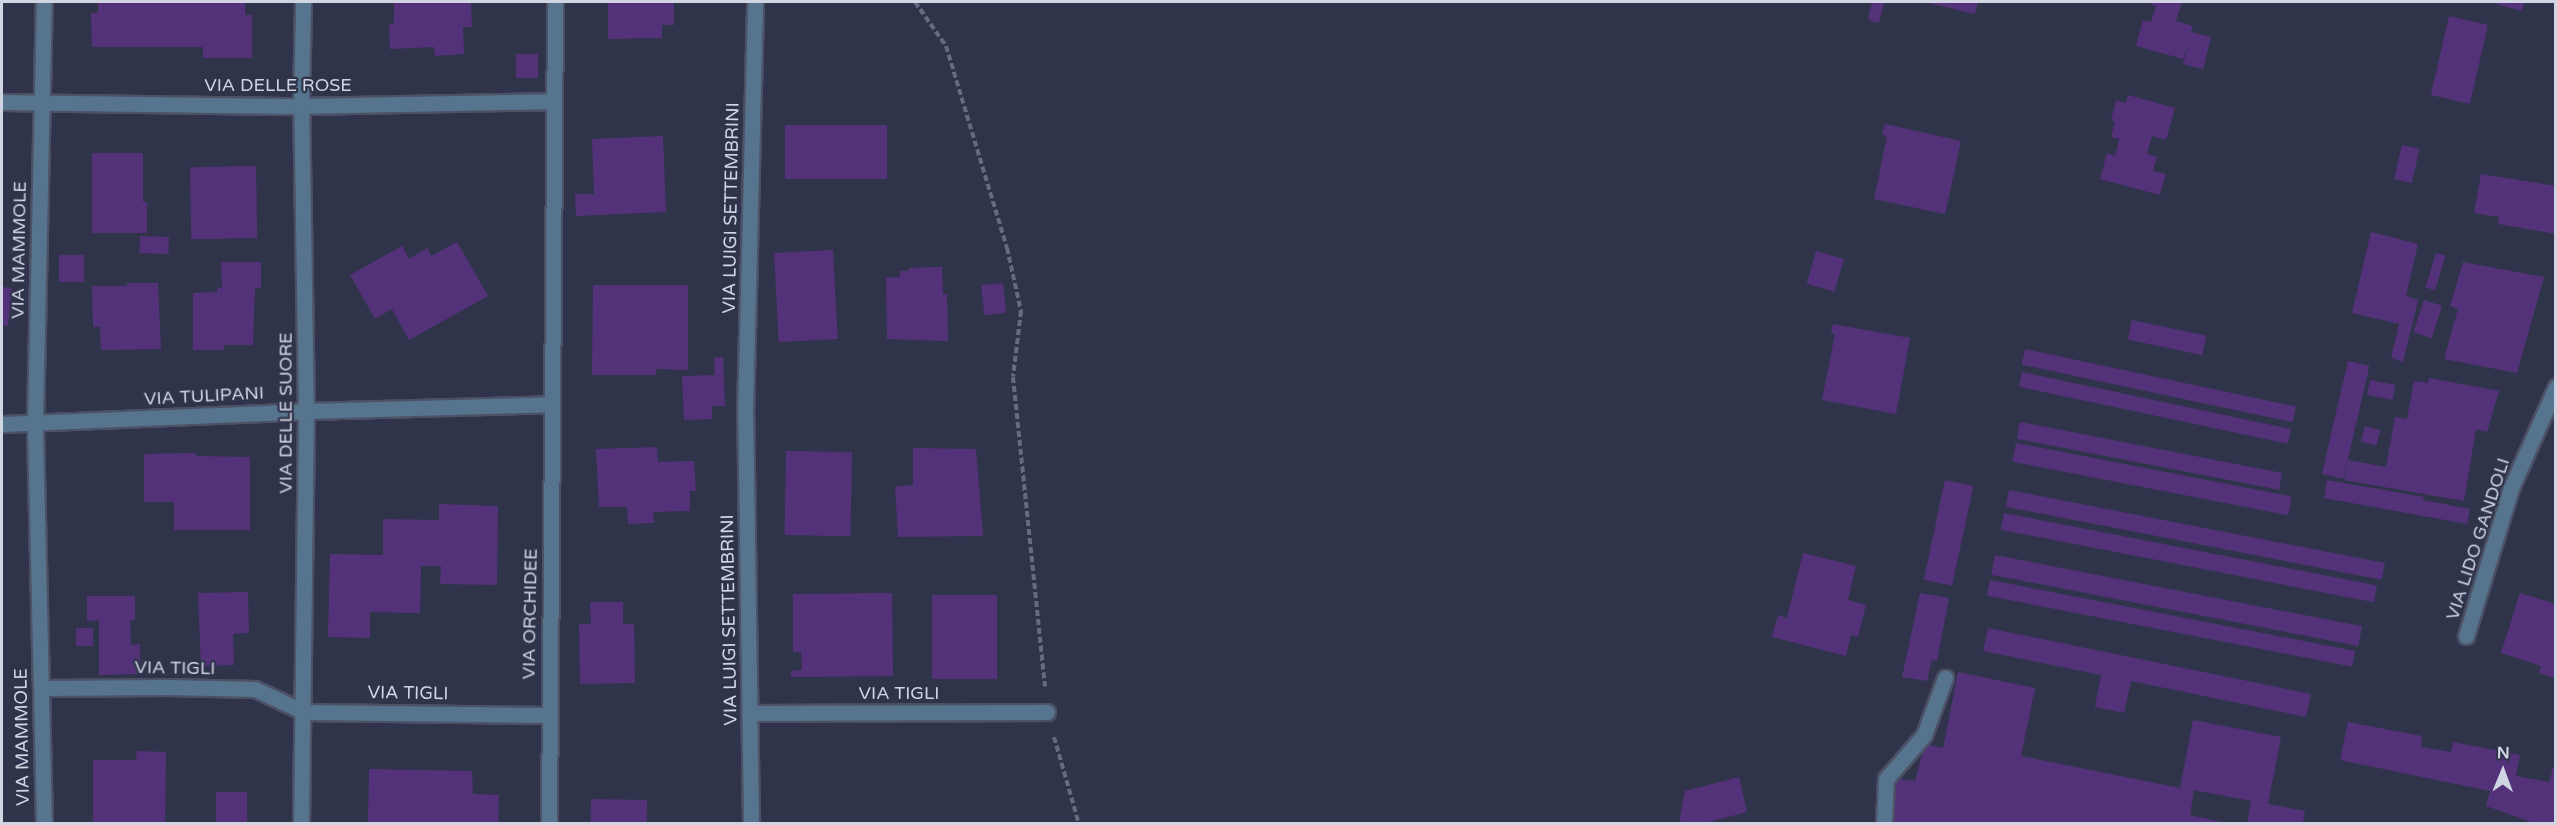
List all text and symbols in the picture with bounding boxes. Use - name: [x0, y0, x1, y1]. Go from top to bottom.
- street label: VIA DELLE ROSE: [204, 74, 352, 96]
- street label: VIA LUIGI SETTEMBRINI: [718, 102, 744, 314]
- street label: VIA MAMMOLE: [7, 181, 31, 319]
- street label: VIA DELLE SUORE: [275, 332, 297, 494]
- street label: VIA TULIPANI: [143, 382, 265, 410]
- street label: VIA LIDO GANDOLI: [2442, 455, 2514, 623]
- street label: VIA LUIGI SETTEMBRINI: [716, 514, 742, 726]
- street label: VIA ORCHIDEE: [518, 548, 542, 680]
- street label: VIA TIGLI: [134, 656, 216, 680]
- street label: VIA MAMMOLE: [10, 668, 34, 806]
- street label: VIA TIGLI: [367, 681, 449, 705]
- street label: VIA TIGLI: [859, 682, 939, 704]
- north arrow: [2473, 741, 2533, 801]
- text: N: [2497, 743, 2510, 763]

